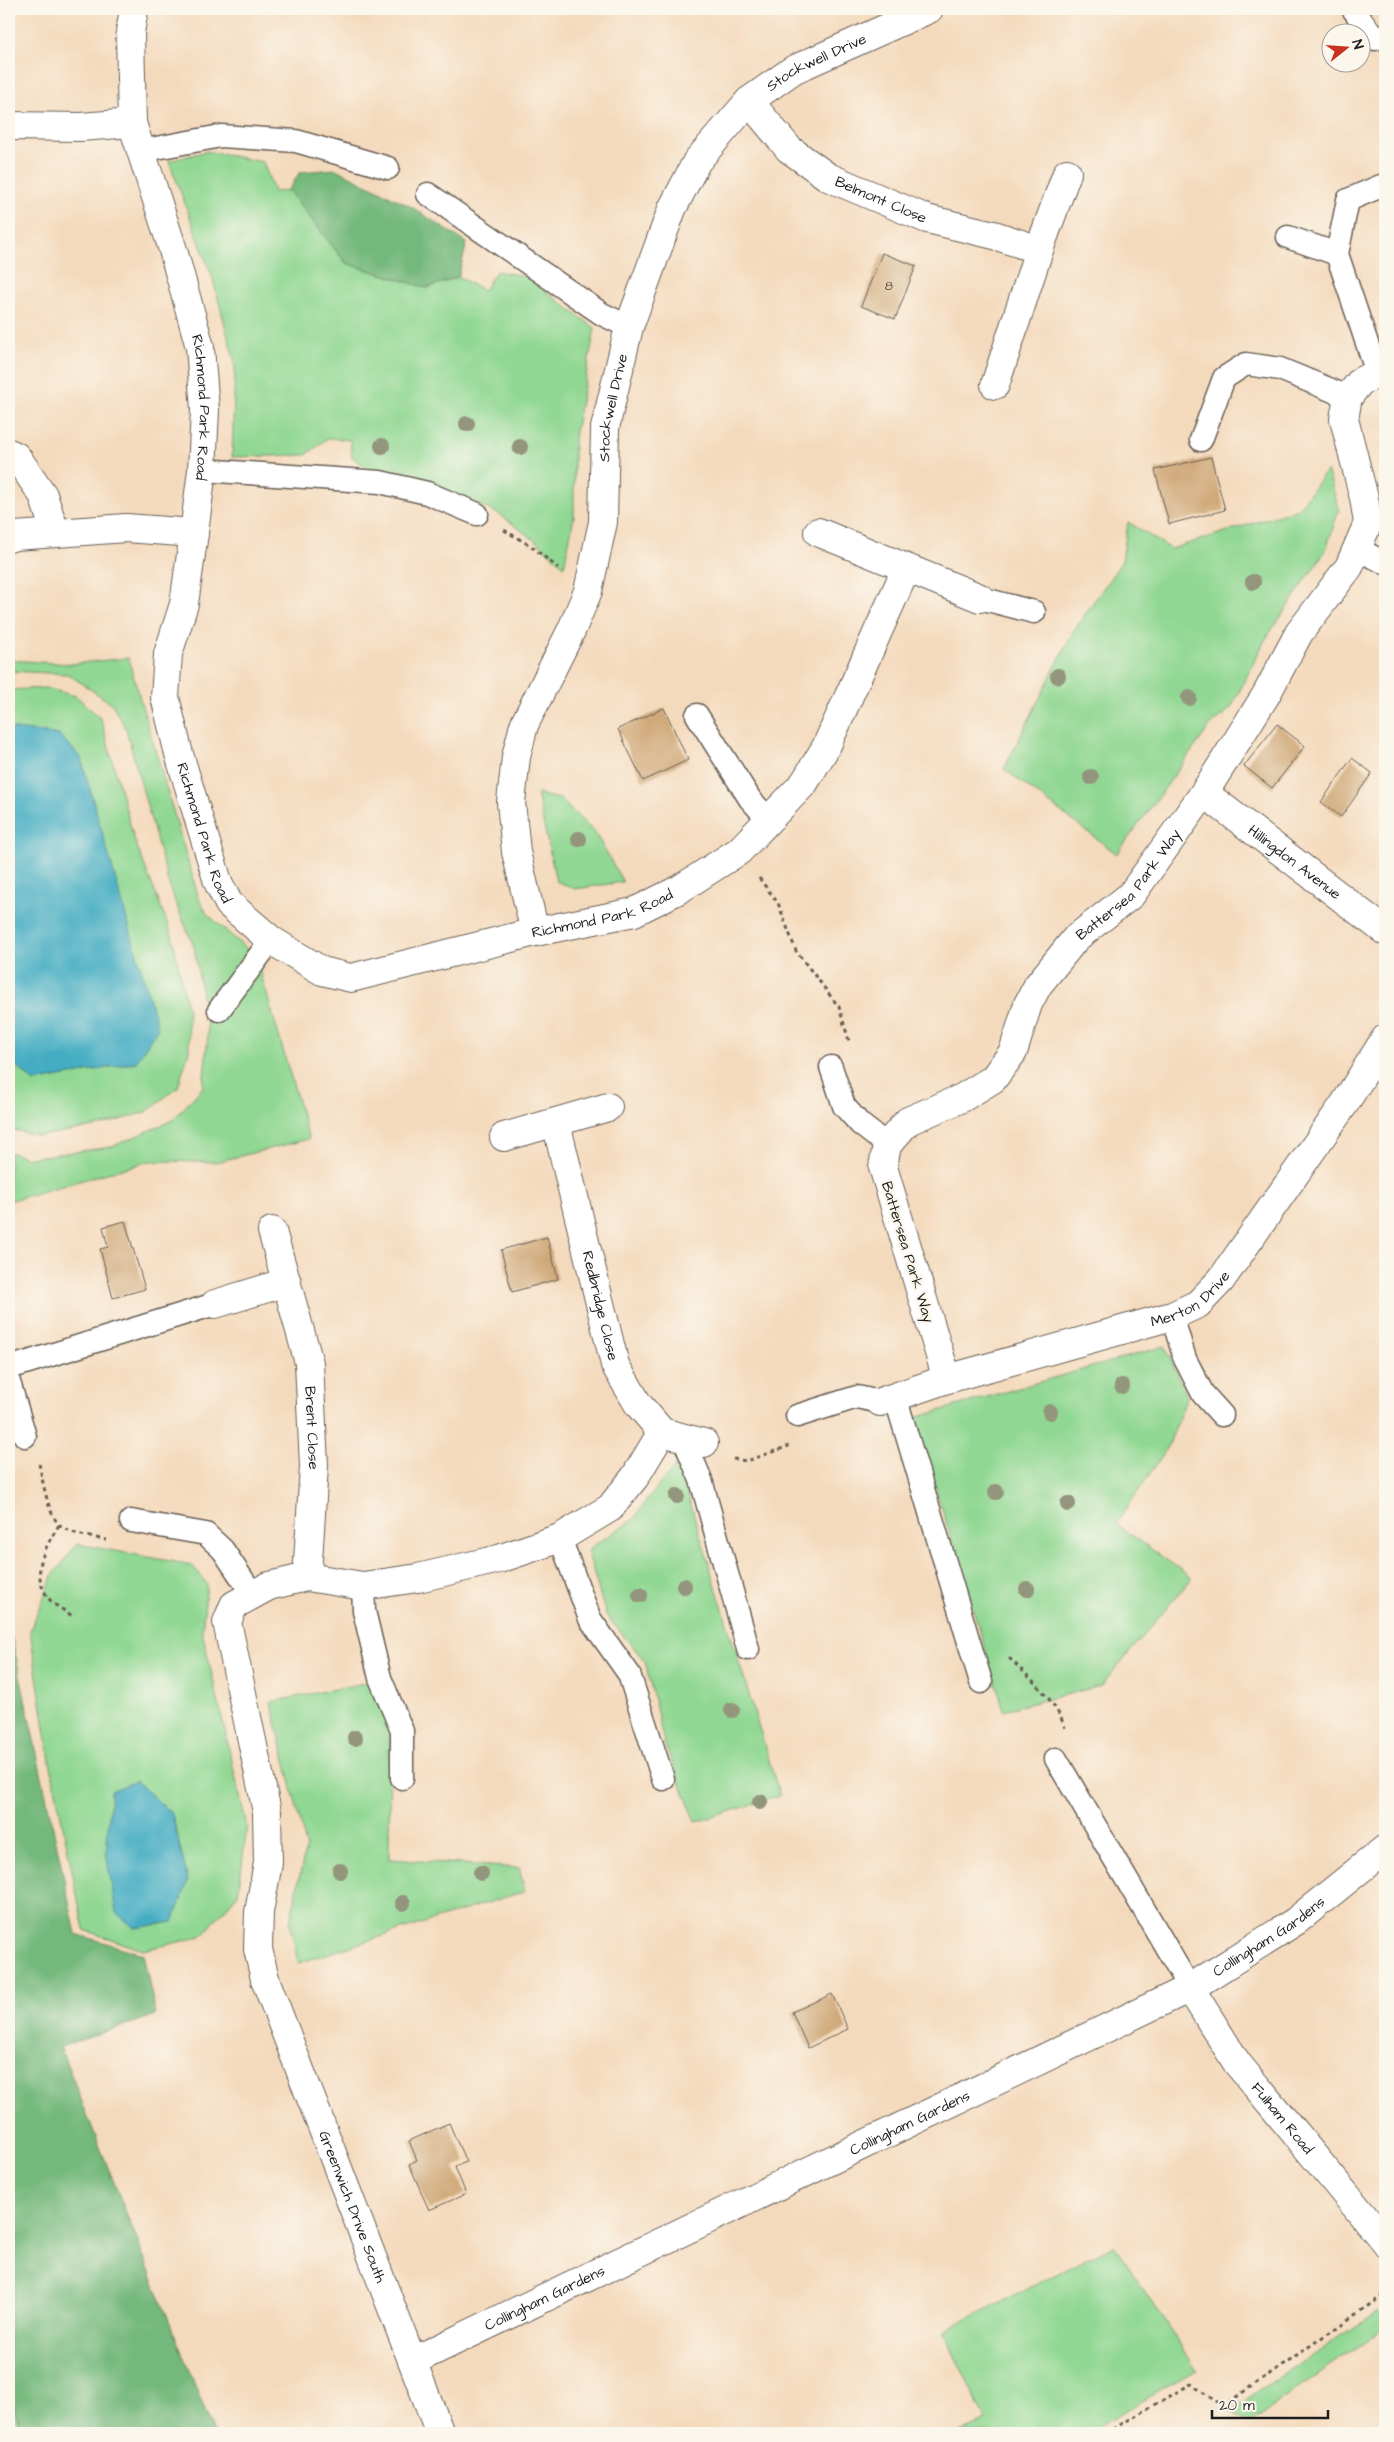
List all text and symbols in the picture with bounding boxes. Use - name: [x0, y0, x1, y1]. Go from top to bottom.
- north arrow: [1322, 22, 1372, 72]
- street label: Stockwell Drive: [762, 28, 870, 97]
- text: N: [1347, 37, 1368, 52]
- street label: Belmont Close: [832, 171, 930, 229]
- house number: 8: [885, 278, 893, 295]
- street label: Richmond Park Road: [186, 332, 215, 482]
- street label: Stockwell Drive: [594, 352, 633, 462]
- street label: Richmond Park Road: [171, 760, 237, 907]
- street label: Hillingdon Avenue: [1243, 820, 1345, 905]
- street label: Battersea Park Way: [1071, 825, 1187, 945]
- street label: Richmond Park Road: [530, 884, 677, 943]
- street label: Battersea Park Way: [875, 1179, 939, 1326]
- street label: Redbridge Close: [577, 1249, 624, 1363]
- street label: Merton Drive: [1148, 1267, 1235, 1333]
- street label: Brent Close: [299, 1386, 324, 1470]
- street label: Collingham Gardens: [1209, 1891, 1330, 1982]
- street label: Fulham Road: [1246, 2078, 1318, 2159]
- street label: Collingham Gardens: [846, 2085, 974, 2161]
- street label: Greenwich Drive South: [313, 2128, 391, 2286]
- street label: Collingham Gardens: [481, 2260, 609, 2336]
- scale bar: [1212, 2387, 1328, 2419]
- text: 20 m: [1219, 2395, 1255, 2416]

